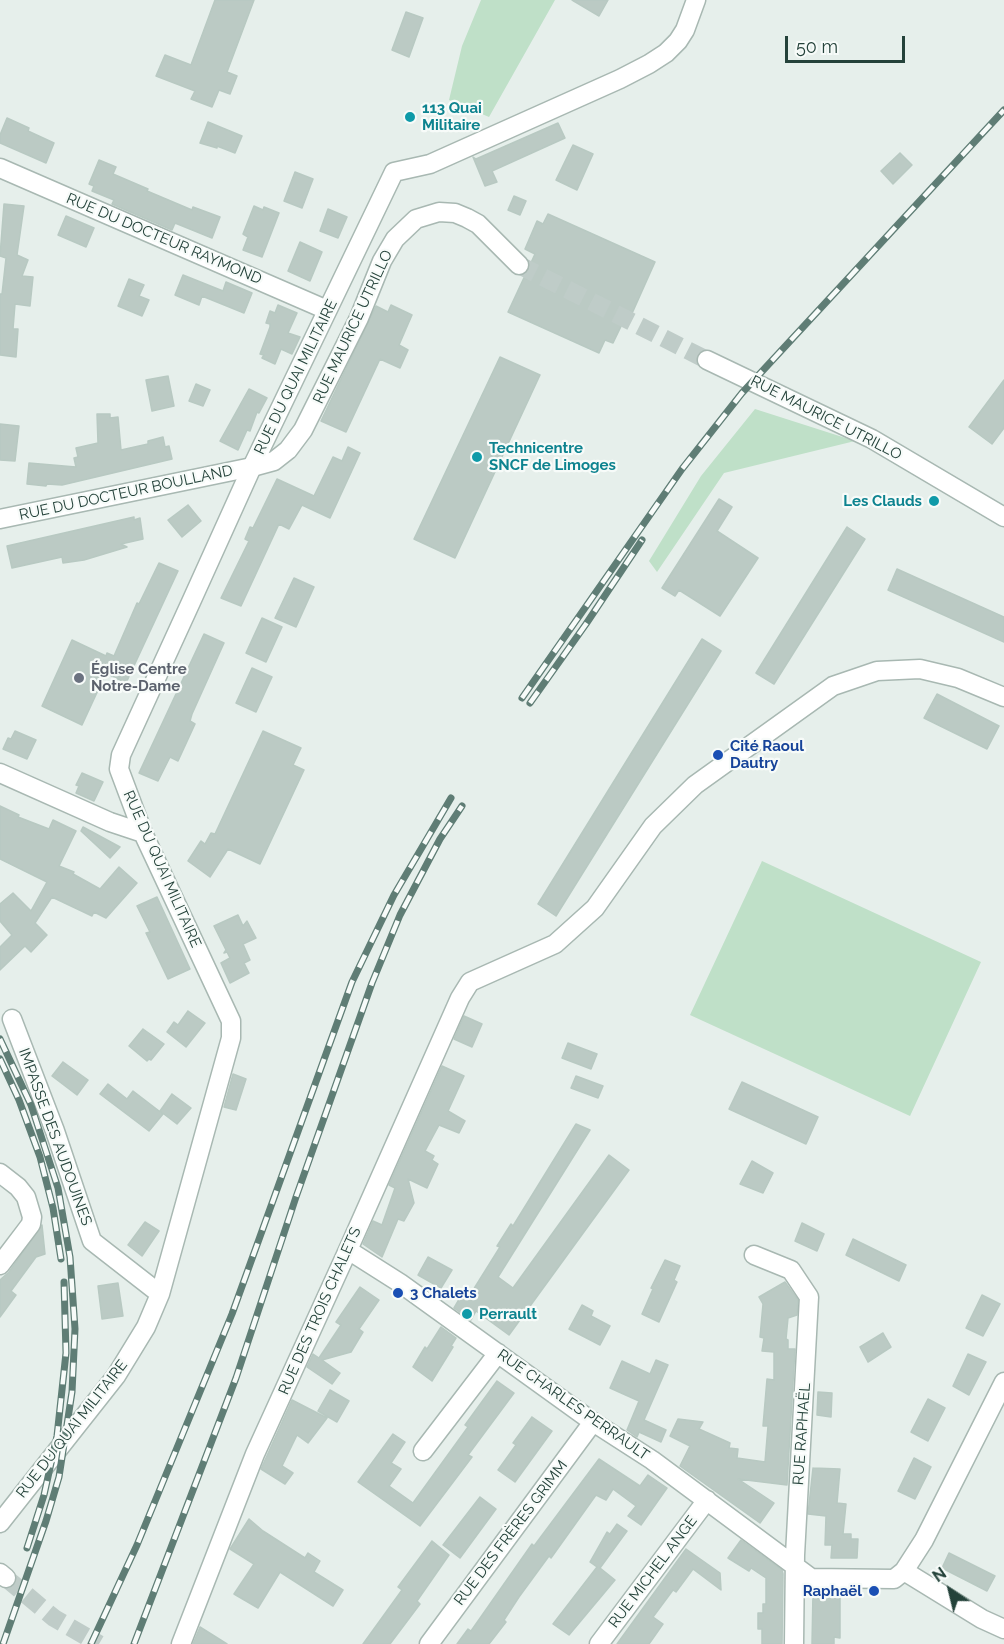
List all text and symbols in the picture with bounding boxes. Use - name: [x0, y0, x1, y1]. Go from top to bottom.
- scale bar: [788, 24, 908, 62]
- text: 50 m: [796, 36, 838, 57]
- place label: 113 Quai Militaire: [422, 99, 482, 134]
- marker: 113 Quai Militaire: [403, 110, 417, 124]
- street label: RUE DU DOCTEUR RAYMOND: [64, 190, 264, 288]
- street label: RUE MAURICE UTRILLO: [309, 247, 397, 407]
- street label: RUE DU QUAI MILITAIRE: [251, 297, 341, 457]
- street label: RUE MAURICE UTRILLO: [747, 372, 905, 464]
- place label: Technicentre SNCF de Limoges: [489, 439, 616, 474]
- marker: Technicentre SNCF de Limoges: [470, 450, 484, 464]
- street label: RUE DU DOCTEUR BOULLAND: [18, 462, 234, 524]
- place label: Les Clauds: [843, 492, 922, 510]
- marker: Les Clauds: [927, 494, 941, 508]
- place label: Église Centre Notre-Dame: [91, 660, 187, 695]
- marker: Église Centre Notre-Dame: [72, 671, 86, 685]
- place label: Cité Raoul Dautry: [730, 737, 804, 772]
- marker: Cité Raoul Dautry: [711, 748, 725, 762]
- street label: RUE DU QUAI MILITAIRE: [119, 788, 205, 950]
- street label: IMPASSE DES AUDOUINES: [15, 1046, 95, 1228]
- street label: RUE DES TROIS CHALETS: [275, 1225, 365, 1397]
- place label: 3 Chalets: [410, 1284, 477, 1302]
- marker: 3 Chalets: [391, 1286, 405, 1300]
- place label: Perrault: [479, 1305, 537, 1323]
- marker: Perrault: [460, 1307, 474, 1321]
- street label: RUE CHARLES PERRAULT: [494, 1346, 652, 1464]
- street label: RUE DU QUAI MILITAIRE: [13, 1356, 131, 1502]
- street label: RUE RAPHAËL: [789, 1382, 815, 1486]
- street label: RUE DES FRÈRES GRIMM: [451, 1457, 571, 1609]
- street label: RUE MICHEL ANGE: [605, 1512, 701, 1632]
- north arrow: [920, 1560, 980, 1620]
- text: N: [929, 1564, 950, 1586]
- place label: Raphaël: [803, 1582, 862, 1600]
- marker: Raphaël: [867, 1584, 881, 1598]

